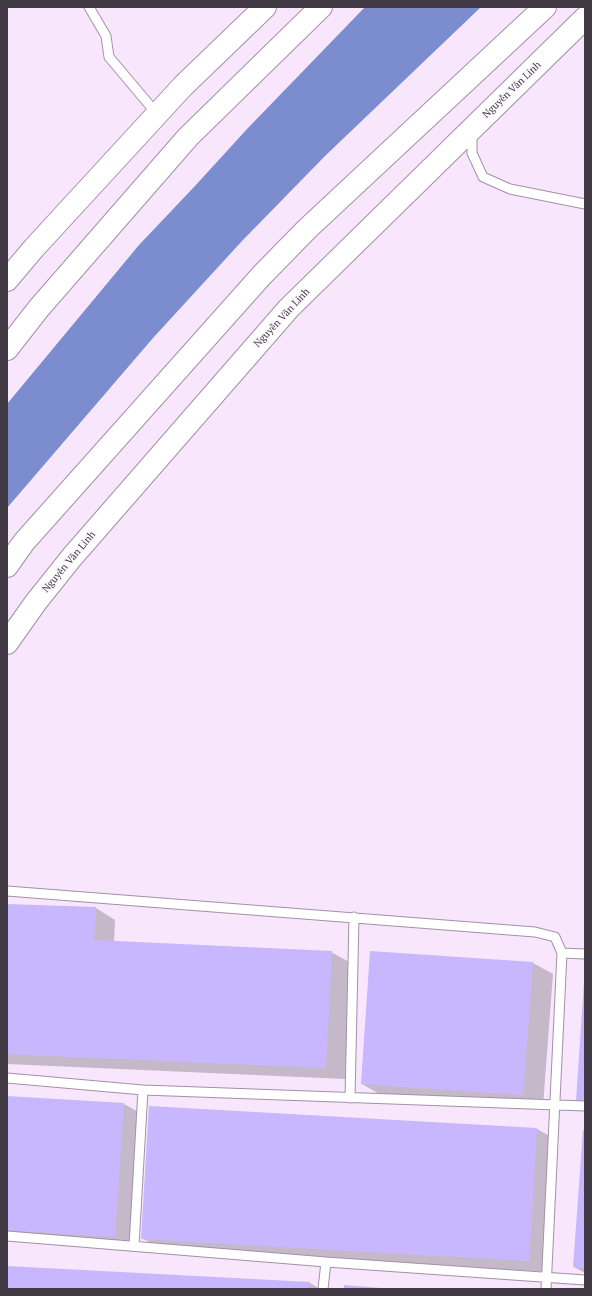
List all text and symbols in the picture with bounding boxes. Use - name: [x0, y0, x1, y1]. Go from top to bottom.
- street label: Nguyễn Văn Linh: [480, 59, 544, 121]
- street label: Nguyễn Văn Linh: [252, 286, 312, 350]
- street label: Nguyễn Văn Linh: [40, 529, 98, 595]

